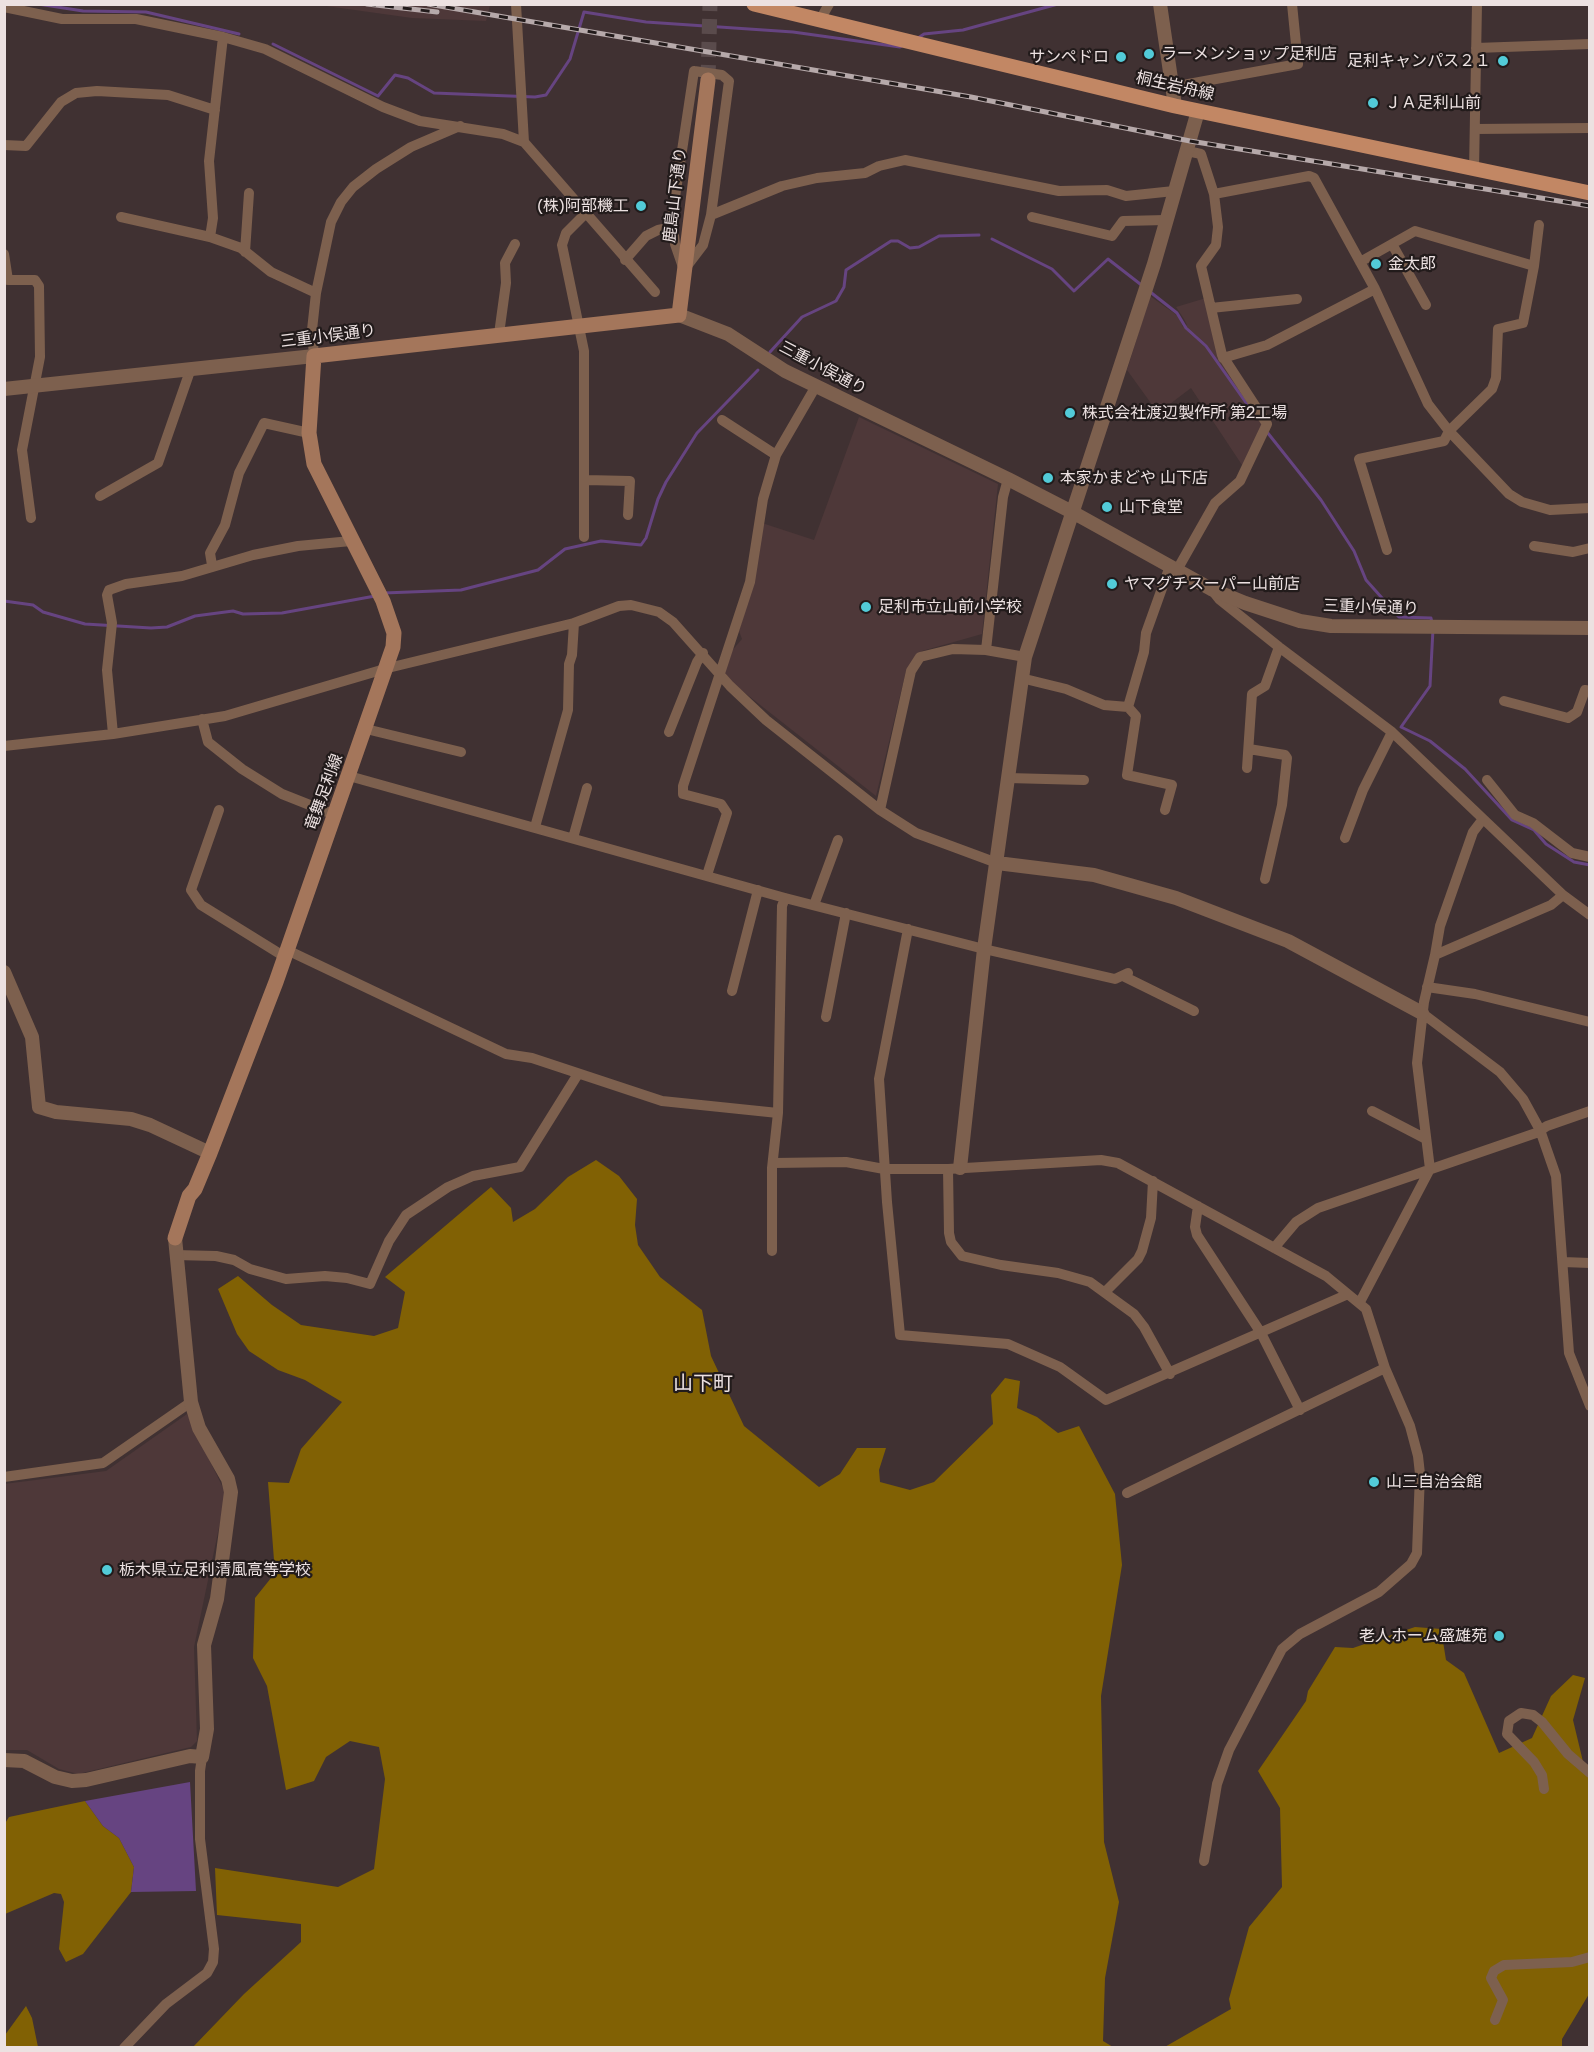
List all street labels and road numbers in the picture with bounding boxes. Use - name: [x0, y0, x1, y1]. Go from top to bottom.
- street label: 桐生岩舟線: [1134, 68, 1216, 104]
- street label: 鹿島山下通り: [660, 146, 690, 244]
- street label: 三重小俣通り: [279, 321, 377, 351]
- street label: 三重小俣通り: [776, 337, 870, 399]
- street label: 三重小俣通り: [1323, 596, 1419, 618]
- street label: 竜舞足利線: [301, 751, 347, 833]

